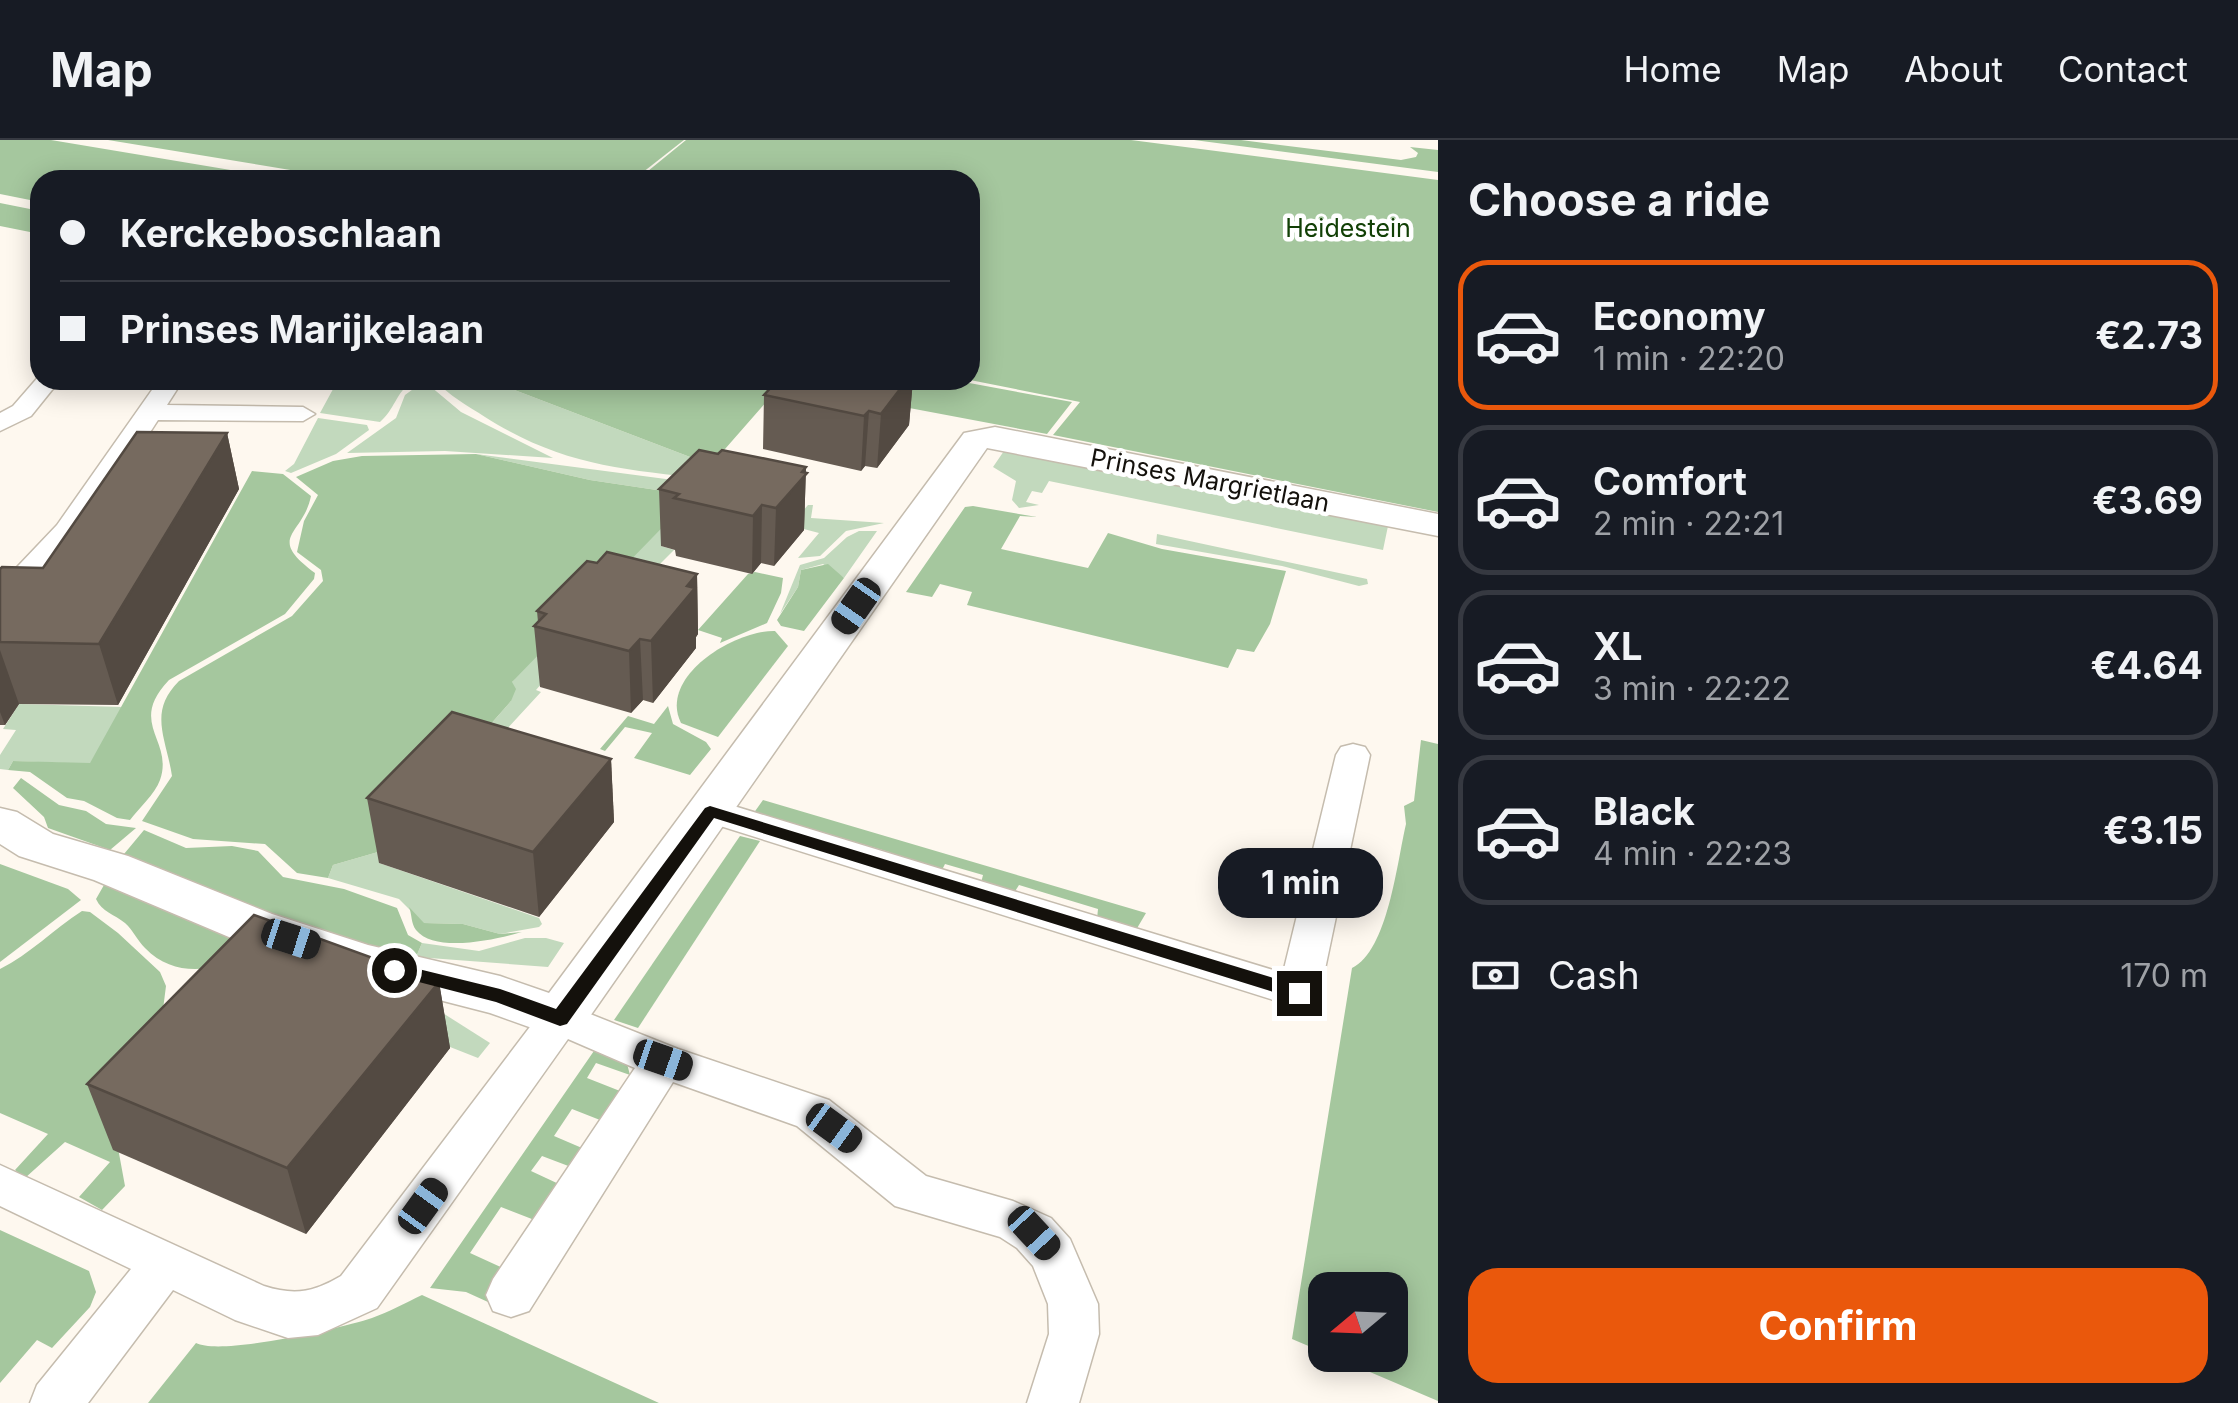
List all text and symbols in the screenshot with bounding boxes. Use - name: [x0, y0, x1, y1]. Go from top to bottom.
- text: Map: [50, 40, 153, 99]
- text: Home: [1624, 48, 1722, 90]
- text: Map: [1777, 48, 1849, 90]
- text: About: [1904, 48, 2003, 90]
- text: Contact: [2058, 48, 2188, 90]
- text: Choose a ride: [1468, 172, 1770, 227]
- text: Kerckeboschlaan: [120, 210, 442, 256]
- park label: Heidestein: [1285, 213, 1411, 243]
- icon: car: [1473, 290, 1563, 380]
- text: Economy: [1593, 293, 1766, 339]
- text: Prinses Marijkelaan: [120, 306, 484, 352]
- text: €2.73: [2095, 312, 2203, 358]
- text: 1 min · 22:20: [1593, 339, 1785, 378]
- street label: Prinses Margrietlaan: [1088, 442, 1332, 518]
- icon: car: [1473, 455, 1563, 545]
- text: Comfort: [1593, 458, 1747, 504]
- text: €3.69: [2092, 477, 2203, 523]
- text: 2 min · 22:21: [1593, 504, 1784, 543]
- car: [827, 573, 885, 639]
- icon: car: [1473, 620, 1563, 710]
- text: XL: [1593, 623, 1643, 669]
- text: €4.64: [2091, 642, 2203, 688]
- text: 3 min · 22:22: [1593, 669, 1791, 708]
- icon: car: [1473, 785, 1563, 875]
- text: Black: [1593, 788, 1695, 834]
- text: €3.15: [2103, 807, 2203, 853]
- text: 4 min · 22:23: [1593, 834, 1792, 873]
- callout: 1 min: [1216, 848, 1382, 918]
- text: 1 min: [1261, 863, 1340, 902]
- car: [258, 915, 324, 963]
- route start: [372, 948, 417, 993]
- icon: cash: [1468, 948, 1523, 1003]
- text: Cash: [1548, 952, 1640, 998]
- text: 170 m: [2120, 956, 2208, 995]
- route end: [1277, 971, 1322, 1016]
- car: [630, 1036, 696, 1084]
- car: [801, 1098, 867, 1158]
- car: [393, 1173, 453, 1239]
- car: [1003, 1201, 1065, 1265]
- button: Confirm: [1468, 1268, 2208, 1383]
- north arrow: [1308, 1272, 1408, 1372]
- map controls: [1308, 1272, 1408, 1372]

